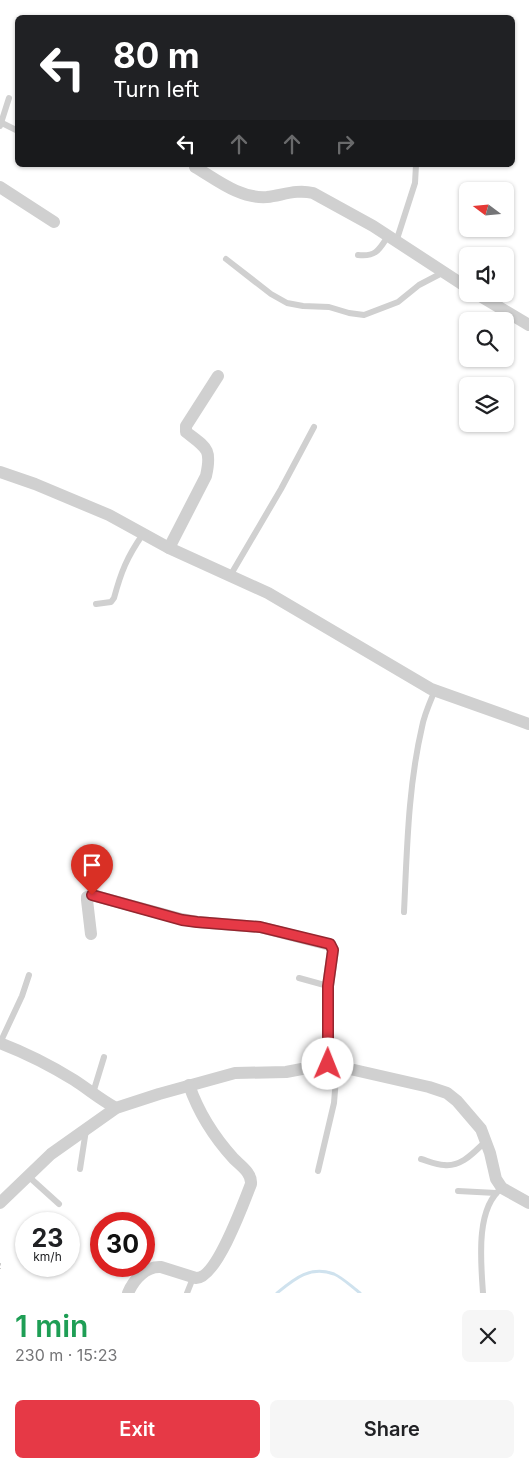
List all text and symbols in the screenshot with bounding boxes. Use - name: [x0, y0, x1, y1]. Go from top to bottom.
- text: 80 m: [113, 34, 200, 76]
- icon: left: [30, 35, 95, 100]
- text: Turn left: [113, 76, 199, 102]
- icon: left: [172, 130, 200, 158]
- icon: ahead: [225, 130, 253, 158]
- icon: ahead: [278, 130, 306, 158]
- icon: right: [331, 130, 359, 158]
- north arrow: [459, 182, 514, 238]
- map controls: [459, 182, 514, 432]
- button: sound: [459, 247, 514, 302]
- button: search: [459, 312, 514, 367]
- button: layers: [459, 377, 514, 432]
- pin: [71, 844, 113, 895]
- icon: arrive: [78, 851, 106, 879]
- position arrow: [301, 1037, 353, 1089]
- speed limit sign: 30: [90, 1212, 155, 1277]
- text: 23: [32, 1223, 63, 1253]
- text: km/h: [33, 1249, 62, 1264]
- text: 1 min: [15, 1308, 88, 1344]
- button: close: [462, 1310, 514, 1362]
- text: 230 m · 15:23: [15, 1345, 117, 1365]
- button: Exit: [15, 1400, 260, 1458]
- button: Share: [270, 1400, 514, 1458]

